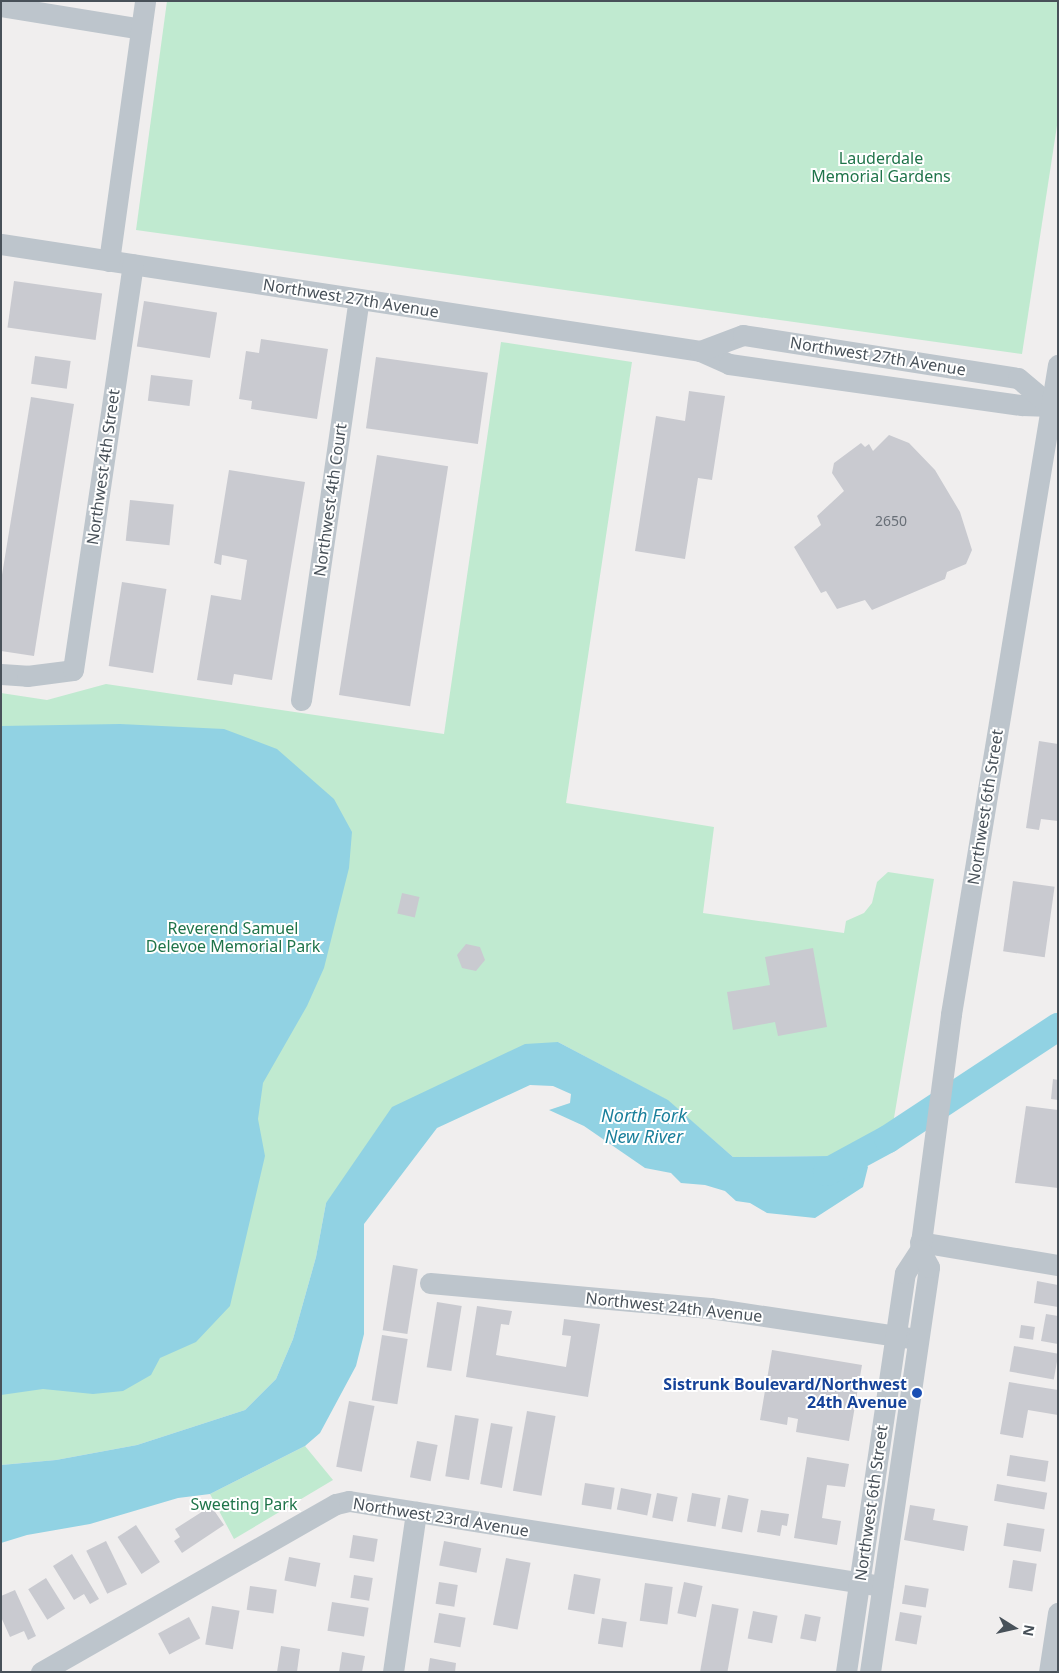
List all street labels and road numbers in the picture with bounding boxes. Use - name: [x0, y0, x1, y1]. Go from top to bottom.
- street label: Northwest 27th Avenue: [262, 275, 440, 321]
- street label: Northwest 27th Avenue: [789, 333, 967, 379]
- street label: Northwest 4th Street: [83, 388, 123, 546]
- street label: Northwest 4th Court: [310, 422, 350, 578]
- street label: Northwest 6th Street: [963, 728, 1007, 886]
- street label: Northwest 24th Avenue: [585, 1288, 763, 1326]
- street label: Northwest 6th Street: [851, 1424, 891, 1582]
- street label: Northwest 23rd Avenue: [352, 1494, 530, 1540]

